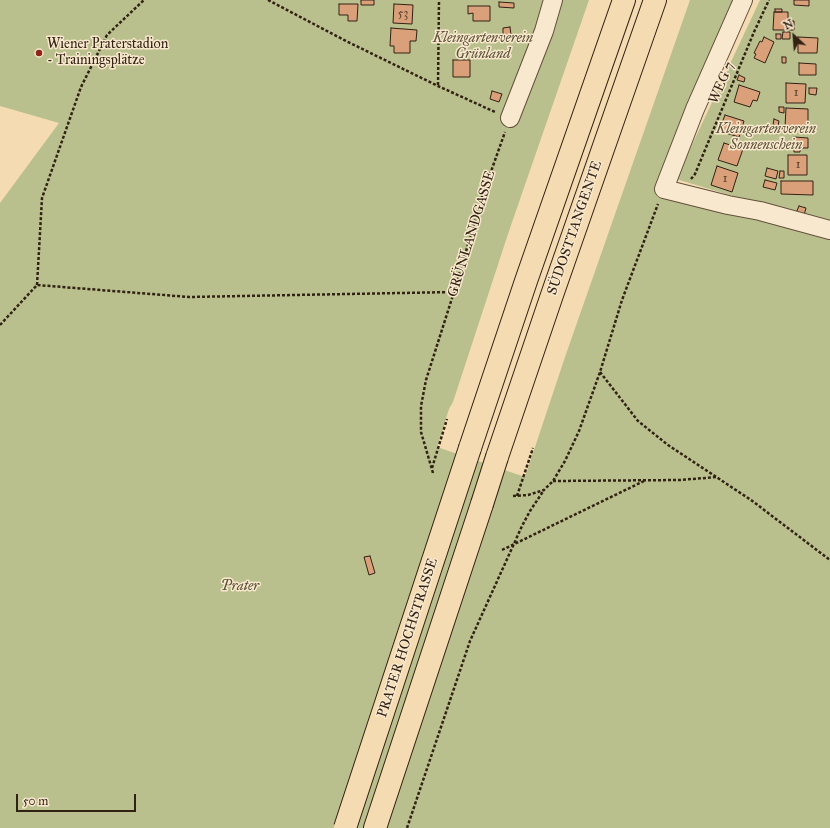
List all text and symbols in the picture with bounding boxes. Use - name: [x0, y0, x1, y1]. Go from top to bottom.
- house number: 53: [398, 7, 408, 21]
- north arrow: [774, 16, 814, 56]
- text: N: [781, 17, 796, 33]
- park label: Kleingartenverein Grünland: [433, 31, 533, 64]
- place label: Wiener Praterstadion - Trainingsplätze: [47, 37, 168, 70]
- marker: Wiener Praterstadion - Trainingsplätze: [34, 48, 44, 58]
- street label: WEG 7: [706, 59, 738, 107]
- house number: 1: [794, 86, 798, 100]
- park label: Kleingartenverein Sonnenschein: [716, 122, 816, 154]
- house number: 1: [796, 158, 800, 172]
- street label: SÜDOSTTANGENTE: [544, 159, 606, 297]
- street label: GRÜNLANDGASSE: [445, 169, 499, 299]
- house number: 1: [723, 172, 727, 186]
- street label: PRATER HOCHSTRASSE: [374, 556, 442, 720]
- park label: Prater: [221, 579, 259, 595]
- scale bar: [18, 786, 138, 812]
- text: 50 m: [23, 794, 48, 808]

